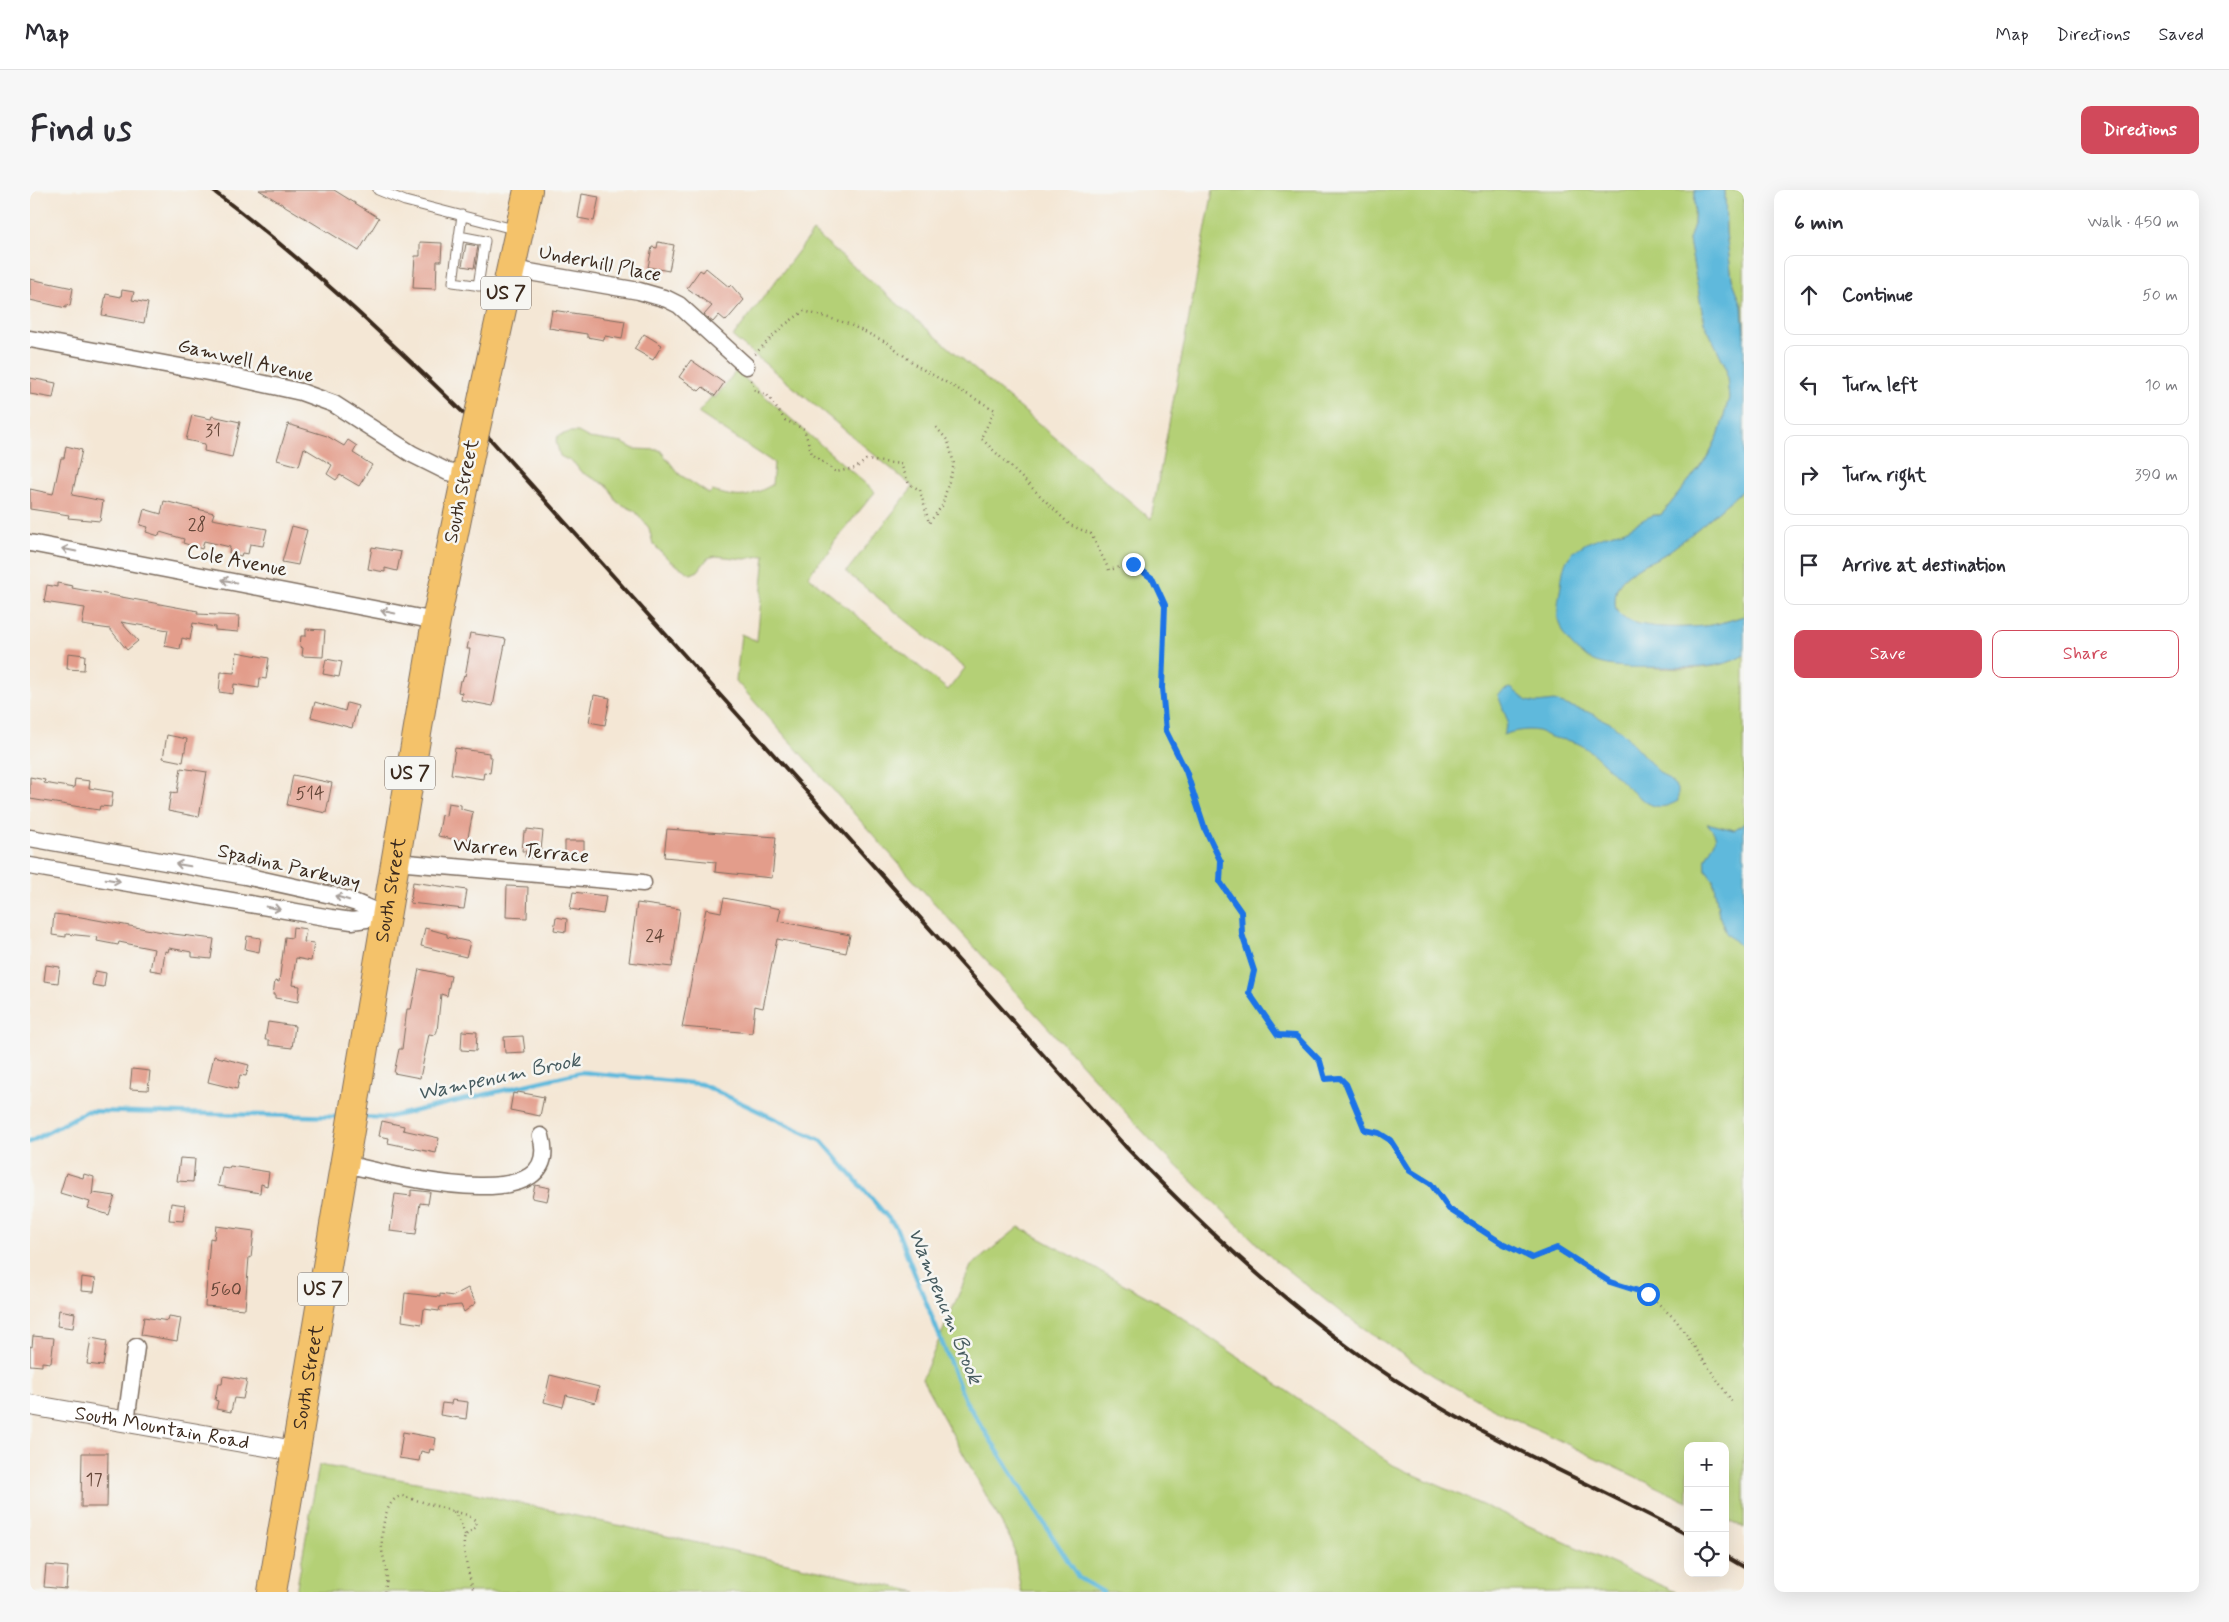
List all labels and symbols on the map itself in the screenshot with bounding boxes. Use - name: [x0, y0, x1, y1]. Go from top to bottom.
- street label: Underhill Place: [536, 239, 664, 289]
- road number: US 7: [481, 276, 531, 310]
- street label: Gamwell Avenue: [175, 332, 317, 390]
- house number: 31: [205, 419, 221, 443]
- street label: South Street: [438, 436, 486, 546]
- house number: 28: [188, 513, 206, 537]
- street label: Cole Avenue: [184, 538, 290, 584]
- one-way arrow: [61, 545, 77, 555]
- route end: [1122, 553, 1145, 576]
- one-way arrow: [221, 576, 237, 586]
- one-way arrow: [381, 606, 397, 616]
- road number: US 7: [385, 756, 435, 790]
- house number: 514: [295, 782, 325, 806]
- street label: Warren Terrace: [452, 832, 590, 870]
- street label: South Street: [368, 835, 413, 945]
- street label: Spadina Parkway: [215, 837, 363, 897]
- one-way arrow: [175, 859, 191, 869]
- one-way arrow: [104, 875, 120, 885]
- one-way arrow: [335, 893, 350, 902]
- one-way arrow: [264, 903, 280, 913]
- house number: 24: [645, 924, 665, 948]
- water label: Wampenum Brook: [415, 1046, 584, 1108]
- water label: Wampenum Brook: [901, 1224, 990, 1389]
- road number: US 7: [298, 1272, 348, 1306]
- house number: 560: [210, 1278, 242, 1302]
- route start: [1637, 1283, 1660, 1306]
- street label: South Street: [286, 1322, 330, 1432]
- street label: South Mountain Road: [73, 1400, 251, 1456]
- house number: 17: [85, 1468, 103, 1492]

